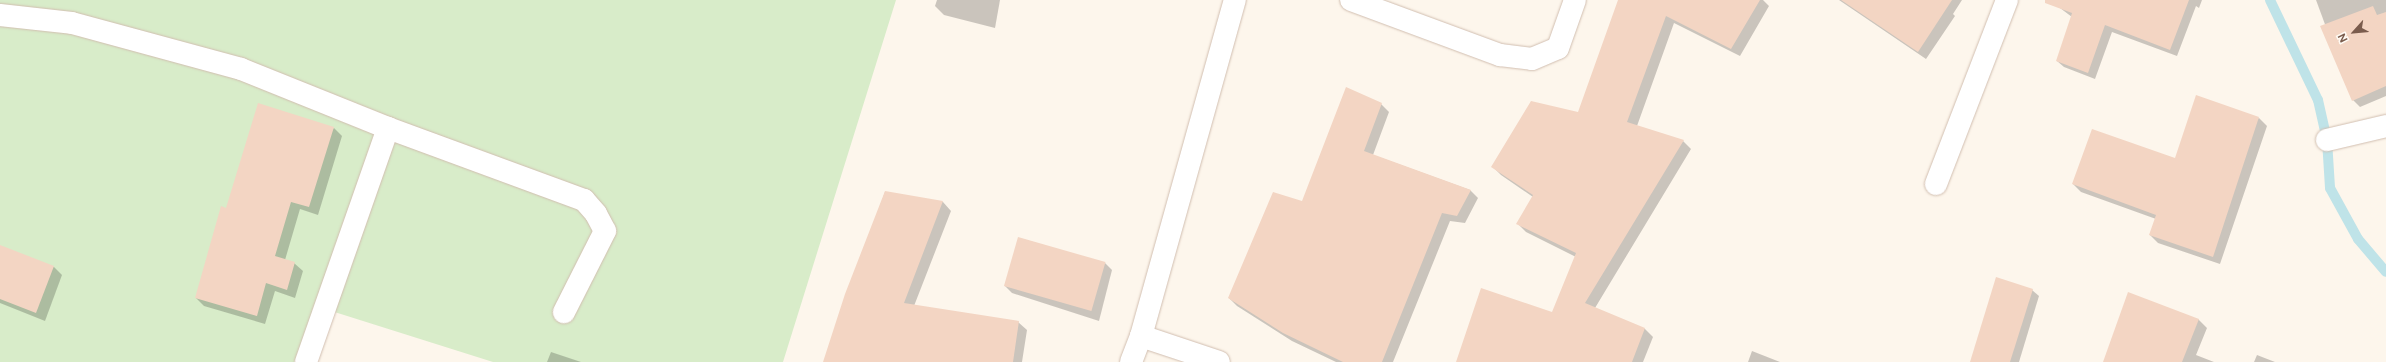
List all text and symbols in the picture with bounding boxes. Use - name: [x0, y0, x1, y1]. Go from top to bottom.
- north arrow: [2334, 12, 2374, 52]
- text: N: [2335, 31, 2351, 44]

